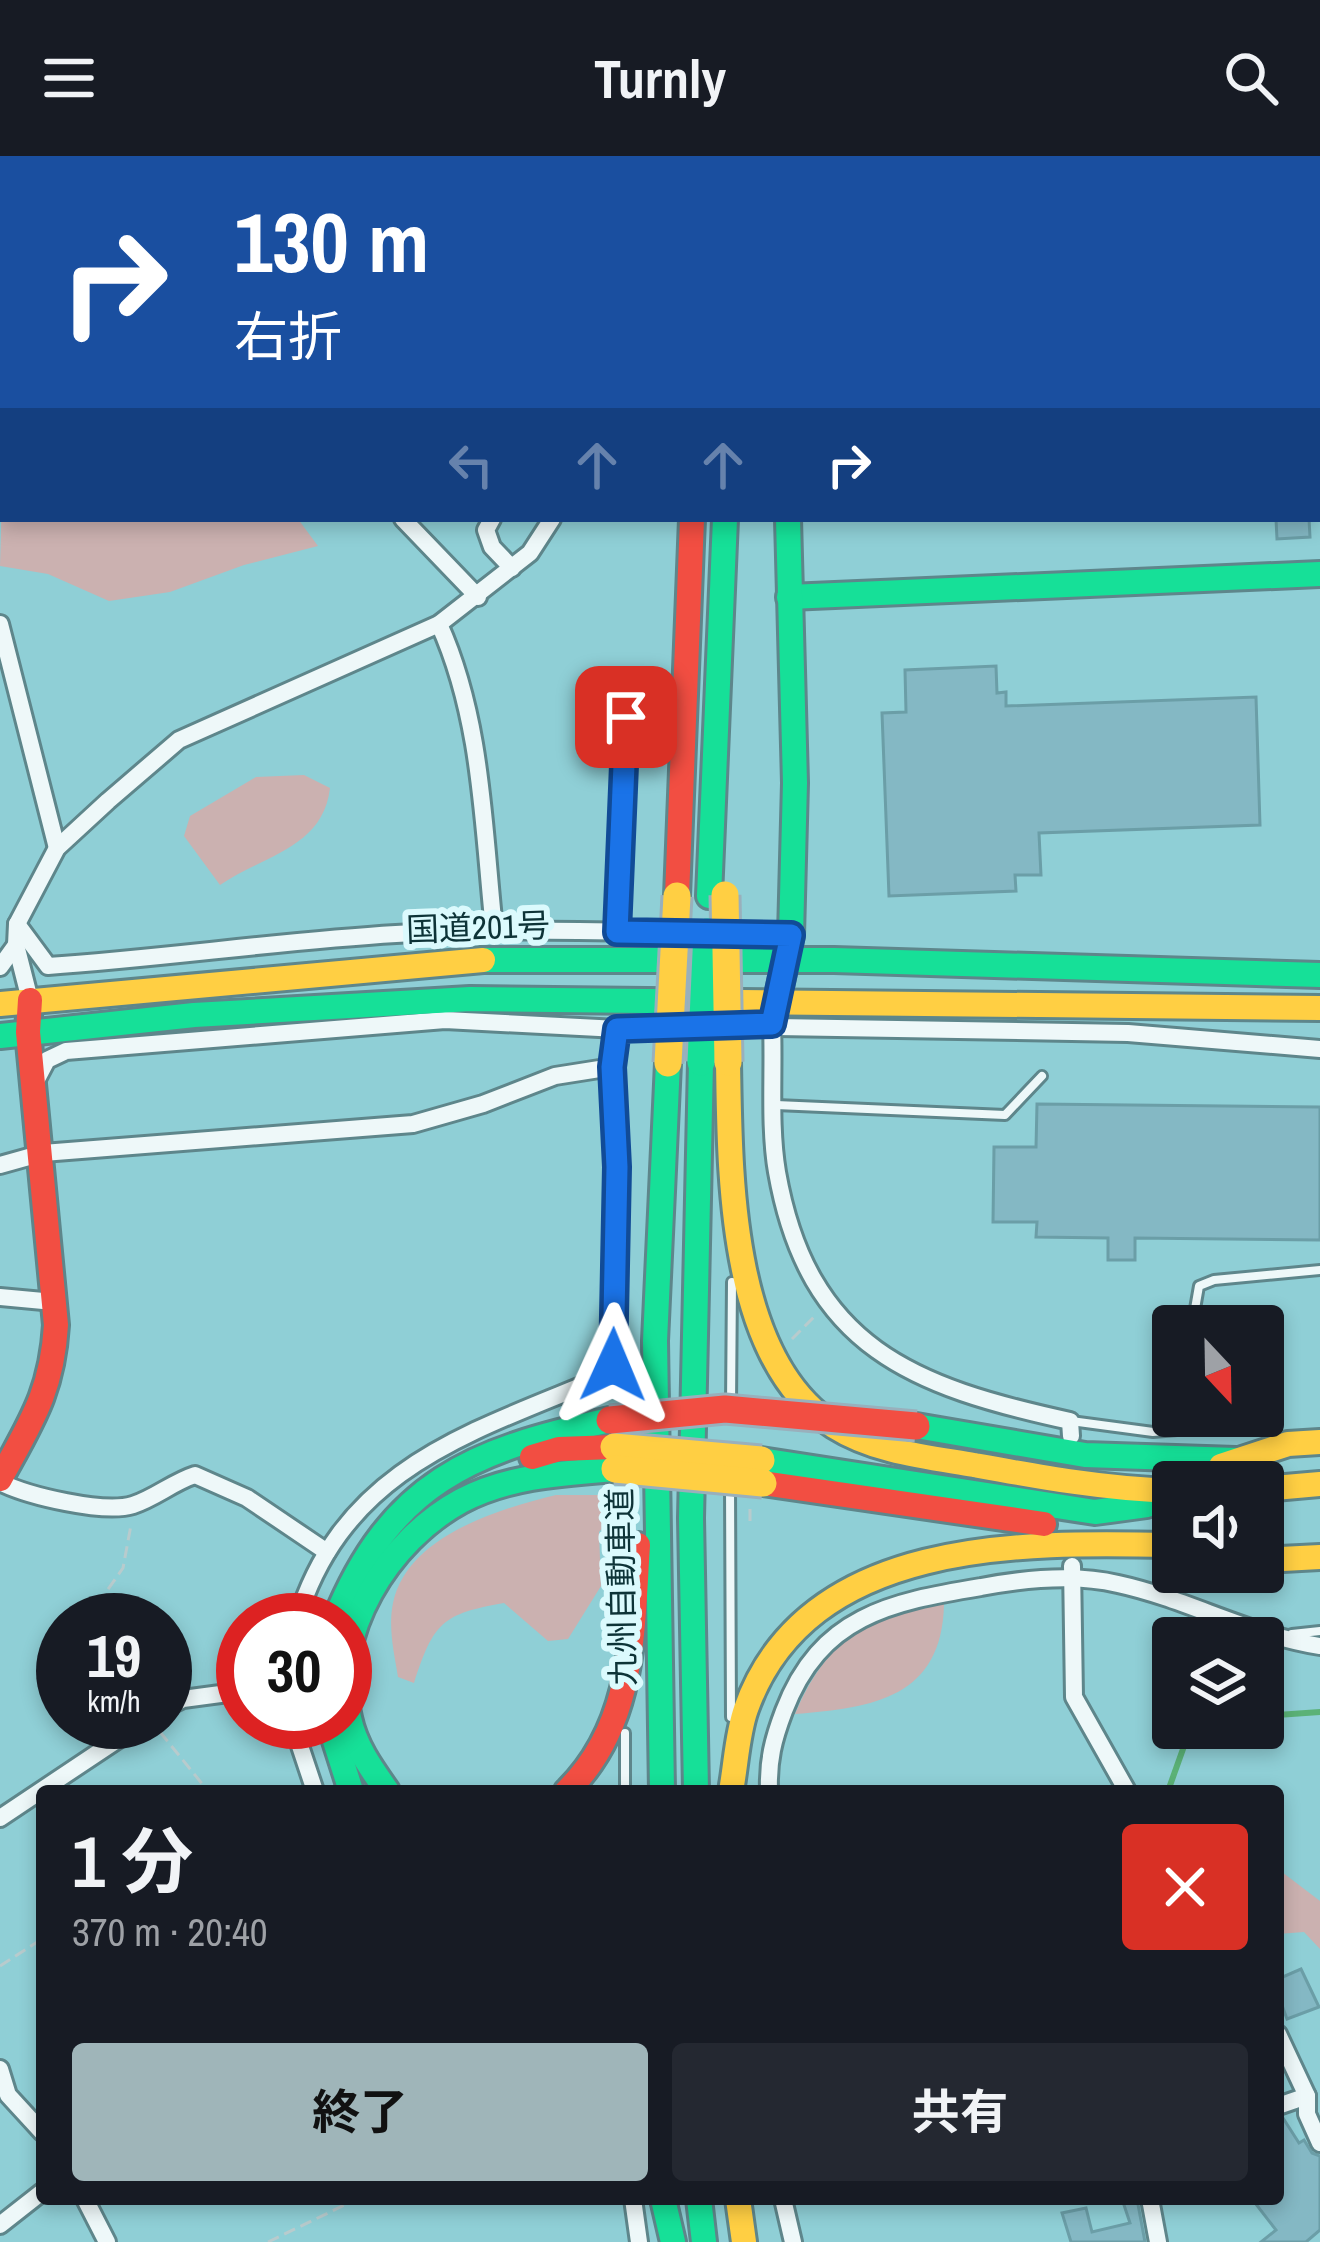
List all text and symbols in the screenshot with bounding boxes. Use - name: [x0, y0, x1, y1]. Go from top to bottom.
- text: Turnly: [594, 42, 726, 115]
- icon: menu: [36, 45, 102, 111]
- icon: search: [1218, 45, 1284, 111]
- text: 130 m: [234, 185, 429, 298]
- icon: right: [36, 204, 192, 360]
- text: 右折: [234, 300, 342, 373]
- icon: left: [438, 432, 504, 498]
- icon: ahead: [564, 432, 630, 498]
- icon: ahead: [690, 432, 756, 498]
- icon: right: [816, 432, 882, 498]
- pin: [575, 666, 677, 768]
- icon: arrive: [593, 684, 659, 750]
- street label: 国道201号: [405, 902, 551, 952]
- position arrow: [550, 1302, 676, 1428]
- north arrow: [1152, 1305, 1284, 1437]
- map controls: [1152, 1305, 1284, 1749]
- button: sound: [1152, 1461, 1284, 1593]
- street label: 九州自動車道: [597, 1488, 645, 1686]
- speed limit sign: 30: [216, 1593, 372, 1749]
- text: 19: [87, 1615, 141, 1696]
- button: layers: [1152, 1617, 1284, 1749]
- text: km/h: [87, 1681, 141, 1721]
- text: 1 分: [72, 1812, 193, 1909]
- button: close: [1122, 1824, 1248, 1950]
- text: 370 m · 20:40: [72, 1906, 268, 1958]
- button: 終了: [72, 2043, 648, 2181]
- button: 共有: [672, 2043, 1248, 2181]

